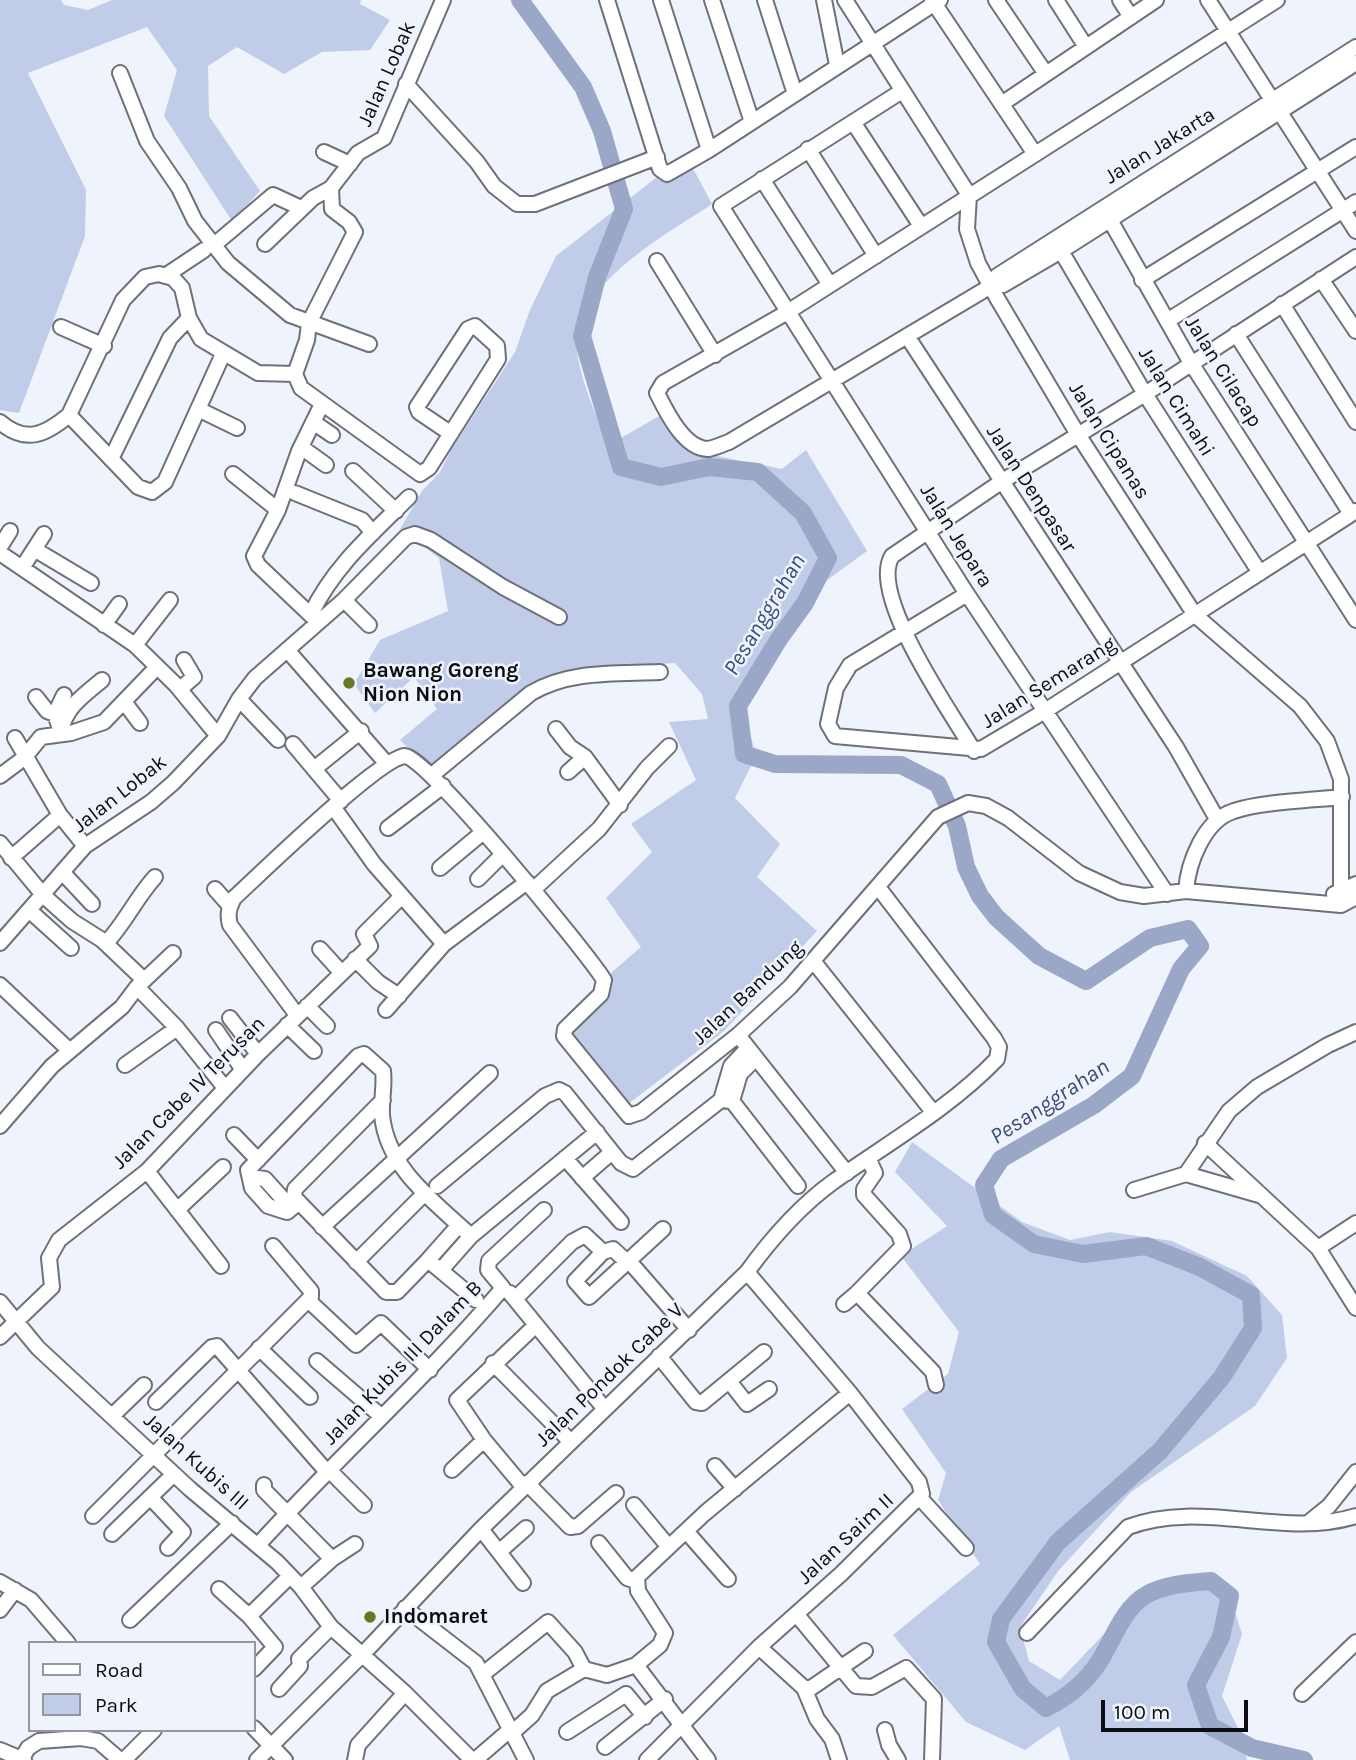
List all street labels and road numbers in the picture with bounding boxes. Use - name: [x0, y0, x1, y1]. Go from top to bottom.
- street label: Jalan Lobak: [353, 18, 421, 130]
- street label: Jalan Jakarta: [1100, 102, 1220, 190]
- street label: Jalan Cilacap: [1179, 312, 1267, 432]
- street label: Jalan Cimahi: [1132, 343, 1220, 461]
- street label: Jalan Cipanas: [1063, 378, 1155, 504]
- street label: Jalan Denpasar: [981, 421, 1081, 557]
- street label: Jalan Jepara: [914, 480, 998, 592]
- street label: Jalan Semarang: [977, 632, 1121, 734]
- street label: Jalan Lobak: [68, 750, 172, 838]
- street label: Jalan Bandung: [687, 935, 809, 1051]
- street label: Jalan Cabe IV Terusan: [107, 1011, 271, 1175]
- street label: Jalan Kubis III Dalam B: [318, 1276, 488, 1450]
- street label: Jalan Pondok Cabe V: [531, 1298, 689, 1452]
- street label: Jalan Kubis III: [138, 1408, 254, 1516]
- street label: Jalan Saim II: [793, 1488, 899, 1590]

